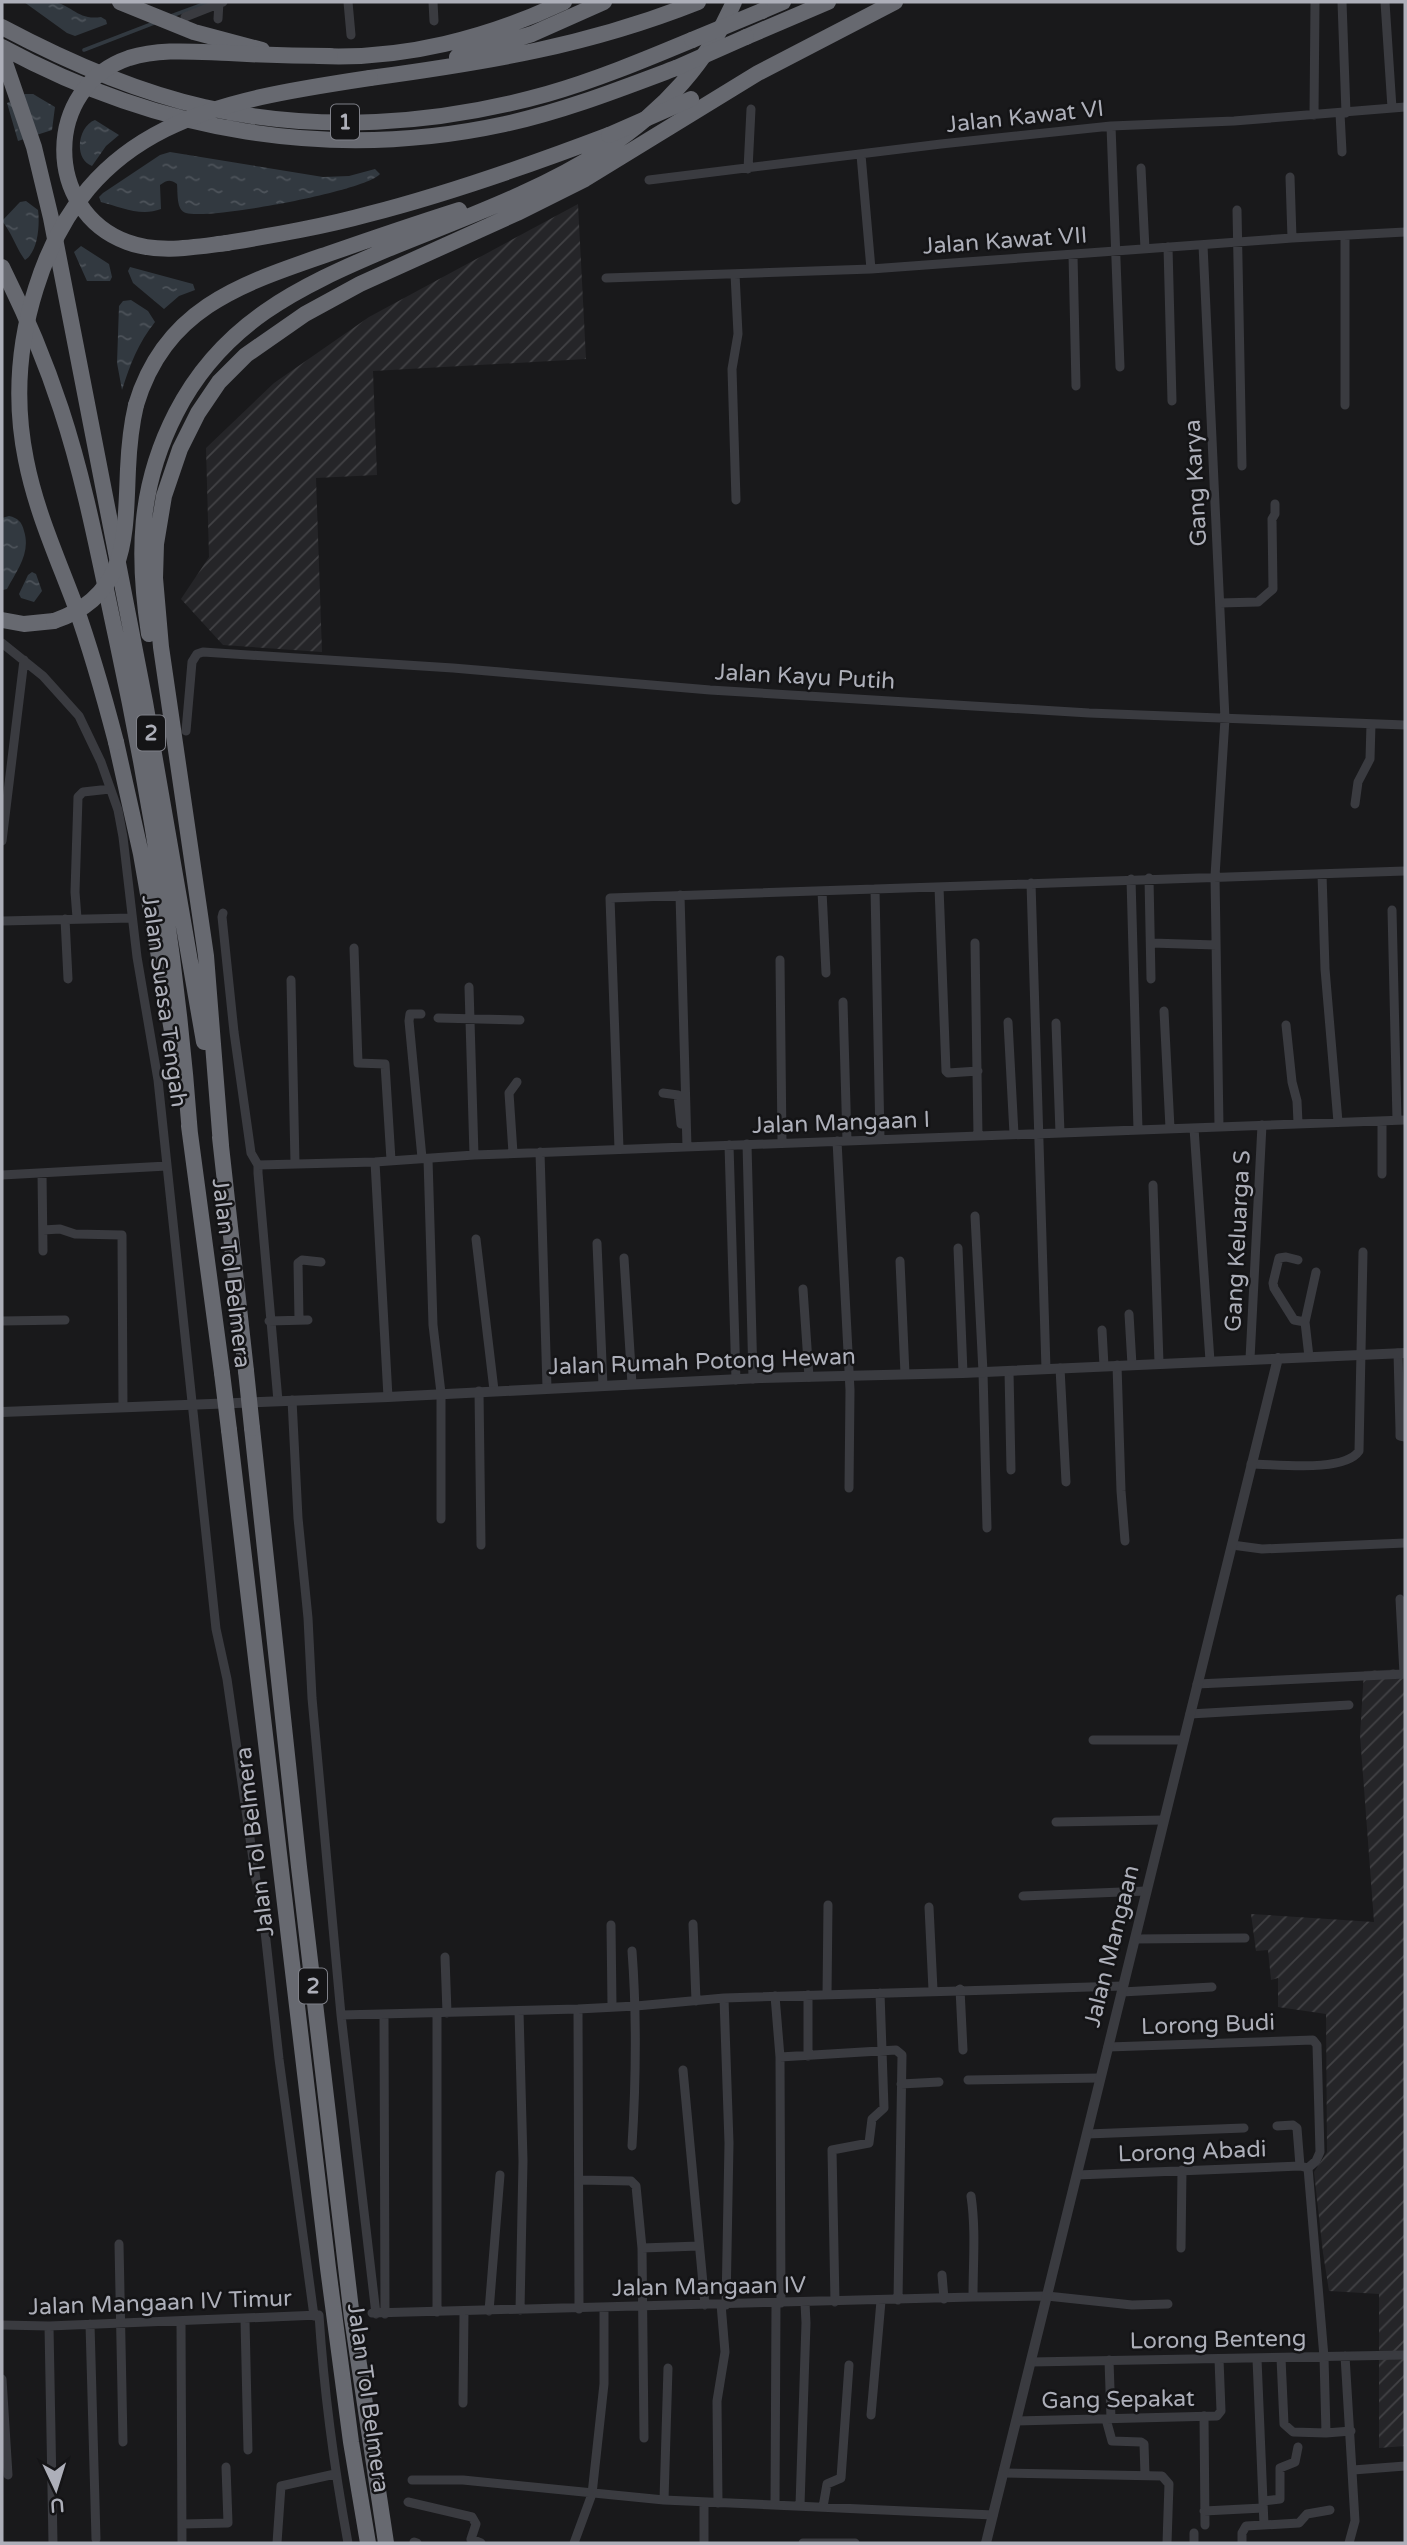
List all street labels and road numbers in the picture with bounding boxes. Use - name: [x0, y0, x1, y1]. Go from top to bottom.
- street label: Jalan Kawat VI: [945, 95, 1105, 139]
- road number: 1: [331, 104, 359, 140]
- street label: Jalan Kawat VII: [922, 221, 1088, 261]
- street label: Gang Karya: [1179, 419, 1213, 547]
- street label: Jalan Kayu Putih: [714, 658, 896, 696]
- road number: 2: [137, 716, 165, 750]
- street label: Jalan Suasa Tengah: [135, 893, 193, 1109]
- street label: Jalan Mangaan I: [751, 1106, 931, 1140]
- street label: Gang Keluarga S: [1219, 1149, 1257, 1333]
- street label: Jalan Tol Belmera: [205, 1177, 257, 1370]
- street label: Jalan Rumah Potong Hewan: [548, 1343, 856, 1381]
- street label: Jalan Tol Belmera: [229, 1745, 281, 1938]
- street label: Jalan Mangaan: [1078, 1862, 1146, 2030]
- road number: 2: [299, 1968, 327, 2004]
- street label: Lorong Budi: [1140, 2009, 1276, 2041]
- street label: Lorong Abadi: [1117, 2135, 1267, 2169]
- street label: Jalan Mangaan IV: [612, 2271, 806, 2303]
- street label: Jalan Mangaan IV Timur: [28, 2284, 292, 2322]
- street label: Jalan Tol Belmera: [341, 2302, 395, 2495]
- street label: Lorong Benteng: [1129, 2324, 1307, 2356]
- street label: Gang Sepakat: [1041, 2385, 1195, 2415]

